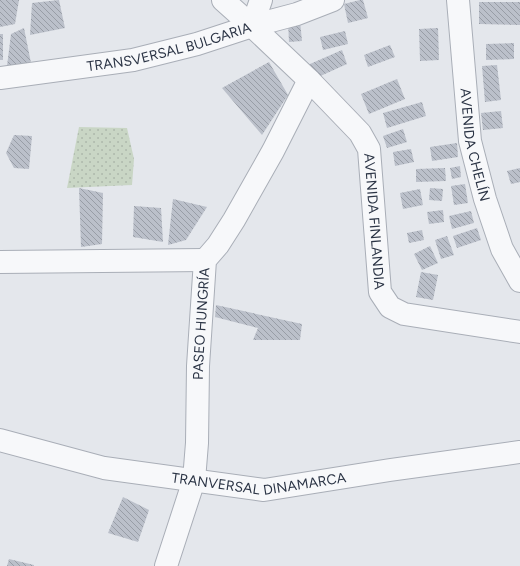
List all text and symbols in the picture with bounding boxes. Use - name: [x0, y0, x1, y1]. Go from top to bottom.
- street label: TRANSVERSAL BULGARIA: [86, 18, 254, 75]
- street label: AVENIDA CHELÍN: [457, 87, 494, 203]
- street label: AVENIDA FINLANDIA: [361, 153, 388, 291]
- street label: PASEO HUNGRÍA: [189, 266, 213, 380]
- street label: TRANVERSAL DINAMARCA: [171, 469, 348, 499]

